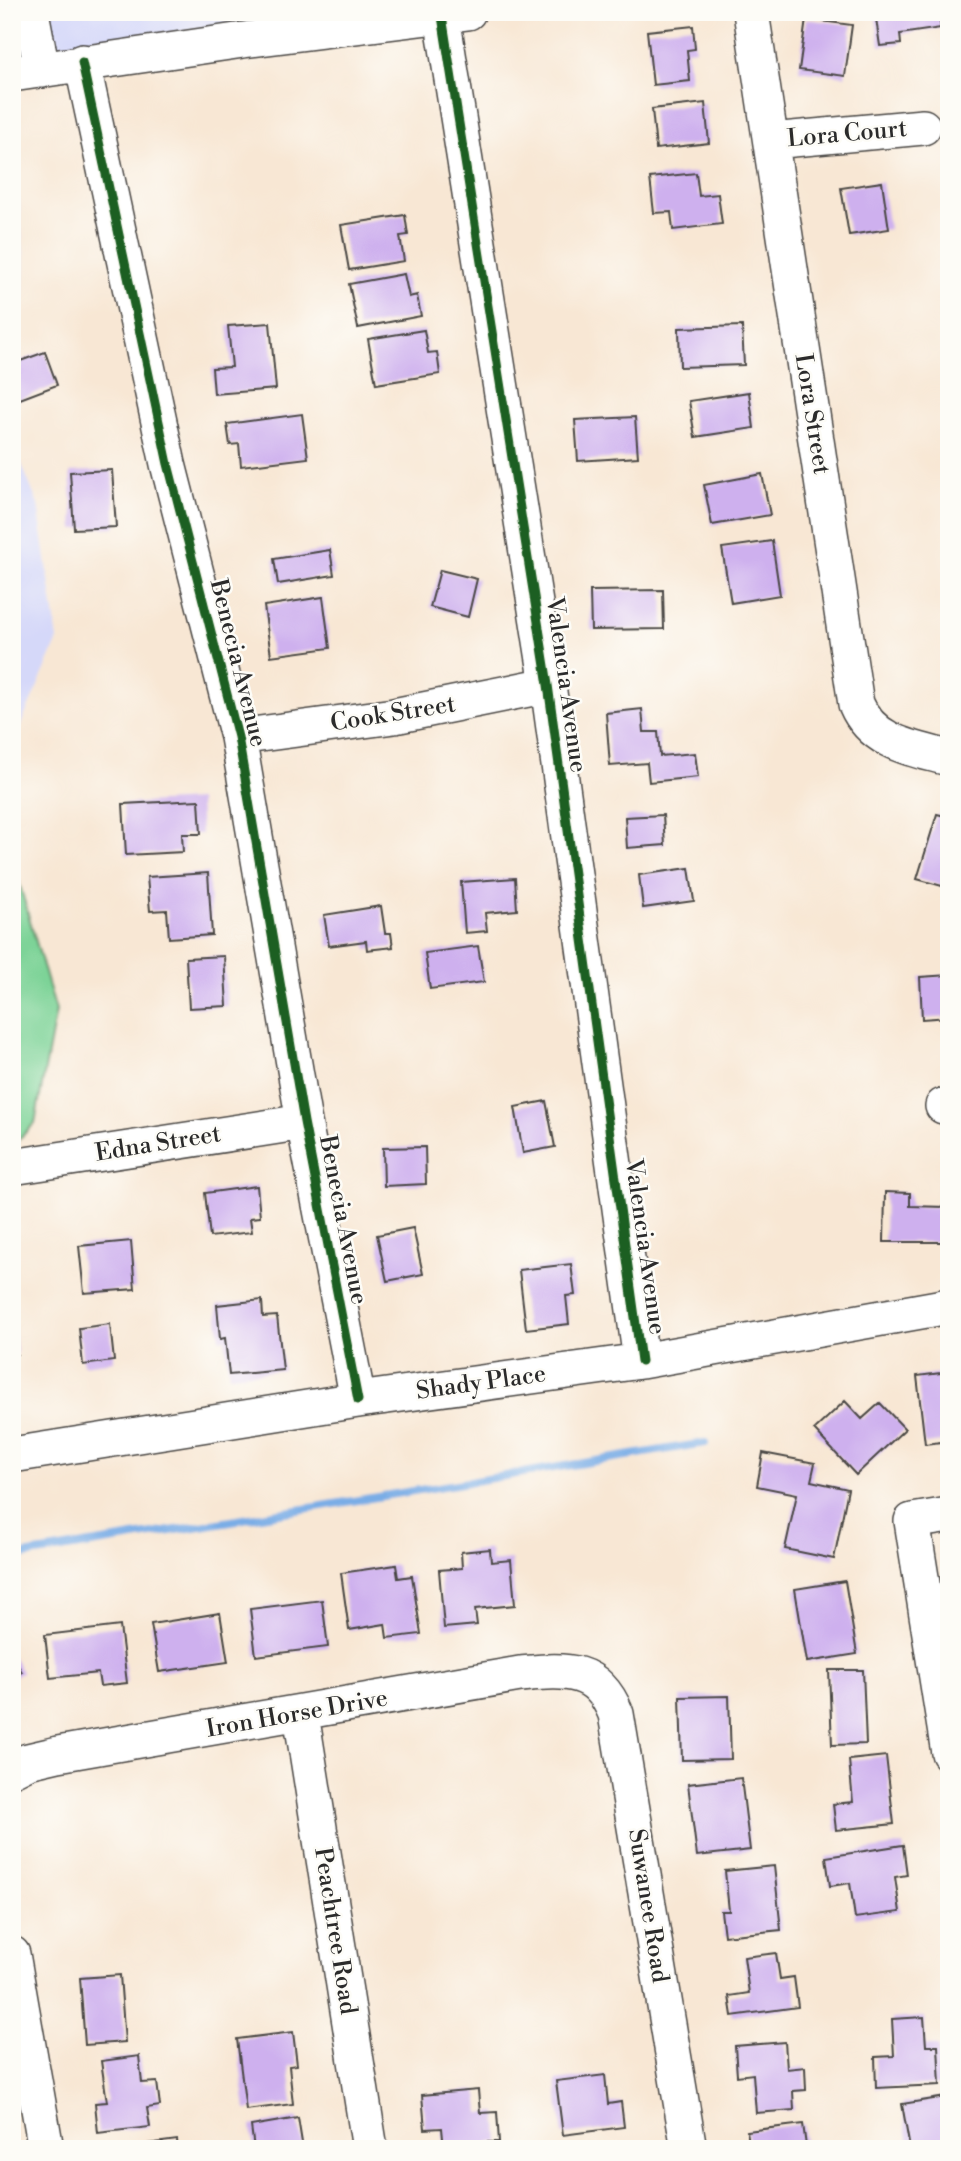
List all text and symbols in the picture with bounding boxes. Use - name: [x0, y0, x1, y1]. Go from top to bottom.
- street label: Lora Court: [786, 114, 909, 154]
- street label: Lora Street: [788, 351, 836, 477]
- street label: Benecia Avenue: [202, 575, 273, 750]
- street label: Valencia Avenue: [539, 594, 593, 775]
- street label: Cook Street: [328, 689, 458, 739]
- street label: Edna Street: [93, 1119, 223, 1169]
- street label: Benecia Avenue: [312, 1132, 374, 1307]
- street label: Valencia Avenue: [618, 1156, 672, 1337]
- street label: Shady Place: [414, 1359, 548, 1407]
- street label: Iron Horse Drive: [204, 1683, 390, 1745]
- street label: Suwanee Road: [621, 1827, 675, 1985]
- street label: Peachtree Road: [307, 1845, 363, 2017]

